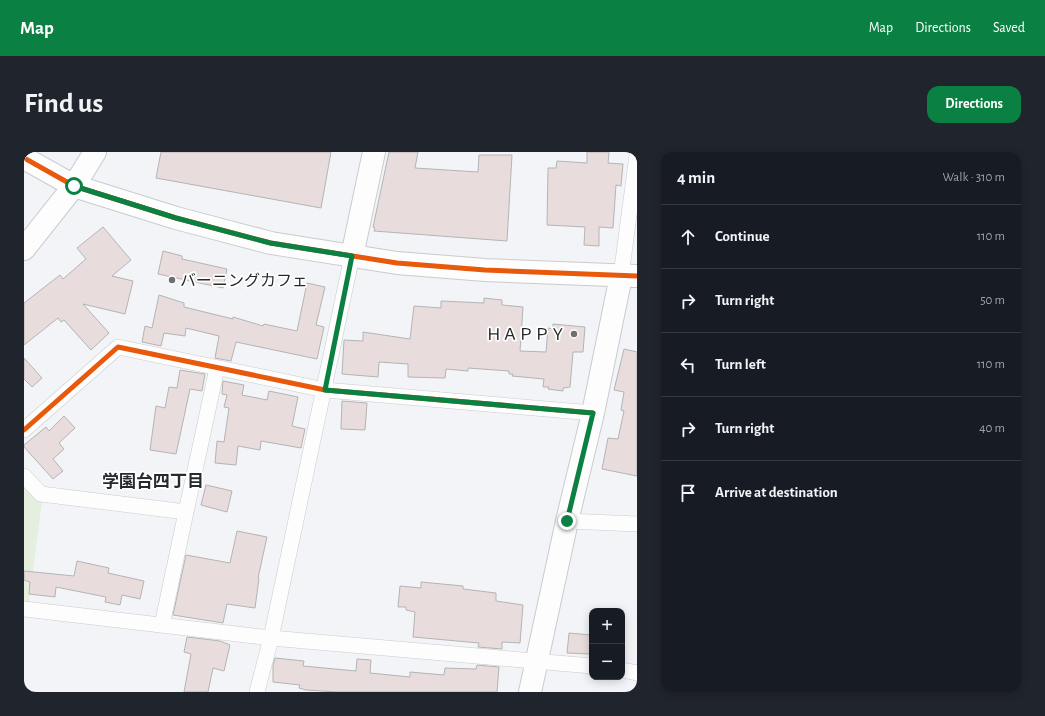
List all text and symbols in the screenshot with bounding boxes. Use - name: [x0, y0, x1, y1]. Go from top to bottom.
- text: Map: [20, 19, 54, 38]
- text: Map: [869, 21, 893, 35]
- text: Directions: [915, 21, 971, 35]
- text: Saved: [993, 21, 1025, 35]
- button: Directions: [927, 86, 1021, 123]
- text: Find us: [24, 90, 103, 118]
- text: 4 min: [677, 169, 715, 186]
- text: Walk · 310 m: [942, 171, 1005, 184]
- route start: [65, 177, 83, 195]
- icon: ahead: [677, 226, 699, 248]
- text: Continue: [715, 229, 770, 244]
- text: 110 m: [977, 230, 1005, 243]
- place label: バーニングカフェ: [180, 272, 308, 289]
- marker: バーニングカフェ: [167, 275, 177, 285]
- icon: right: [677, 290, 699, 312]
- text: Turn right: [715, 293, 774, 308]
- text: 50 m: [980, 294, 1005, 307]
- place label: ＨＡＰＰＹ: [486, 327, 566, 343]
- marker: ＨＡＰＰＹ: [569, 329, 579, 339]
- icon: left: [677, 354, 699, 376]
- text: Turn left: [715, 357, 766, 372]
- text: 110 m: [977, 358, 1005, 371]
- icon: right: [677, 418, 699, 440]
- text: Turn right: [715, 421, 774, 436]
- text: 40 m: [979, 422, 1005, 435]
- district label: 学園台四丁目: [102, 472, 204, 490]
- icon: arrive: [677, 482, 699, 504]
- text: Arrive at destination: [715, 485, 838, 500]
- route end: [558, 512, 576, 530]
- map controls: [589, 608, 625, 680]
- button: +: [589, 608, 625, 644]
- button: −: [589, 644, 625, 680]

